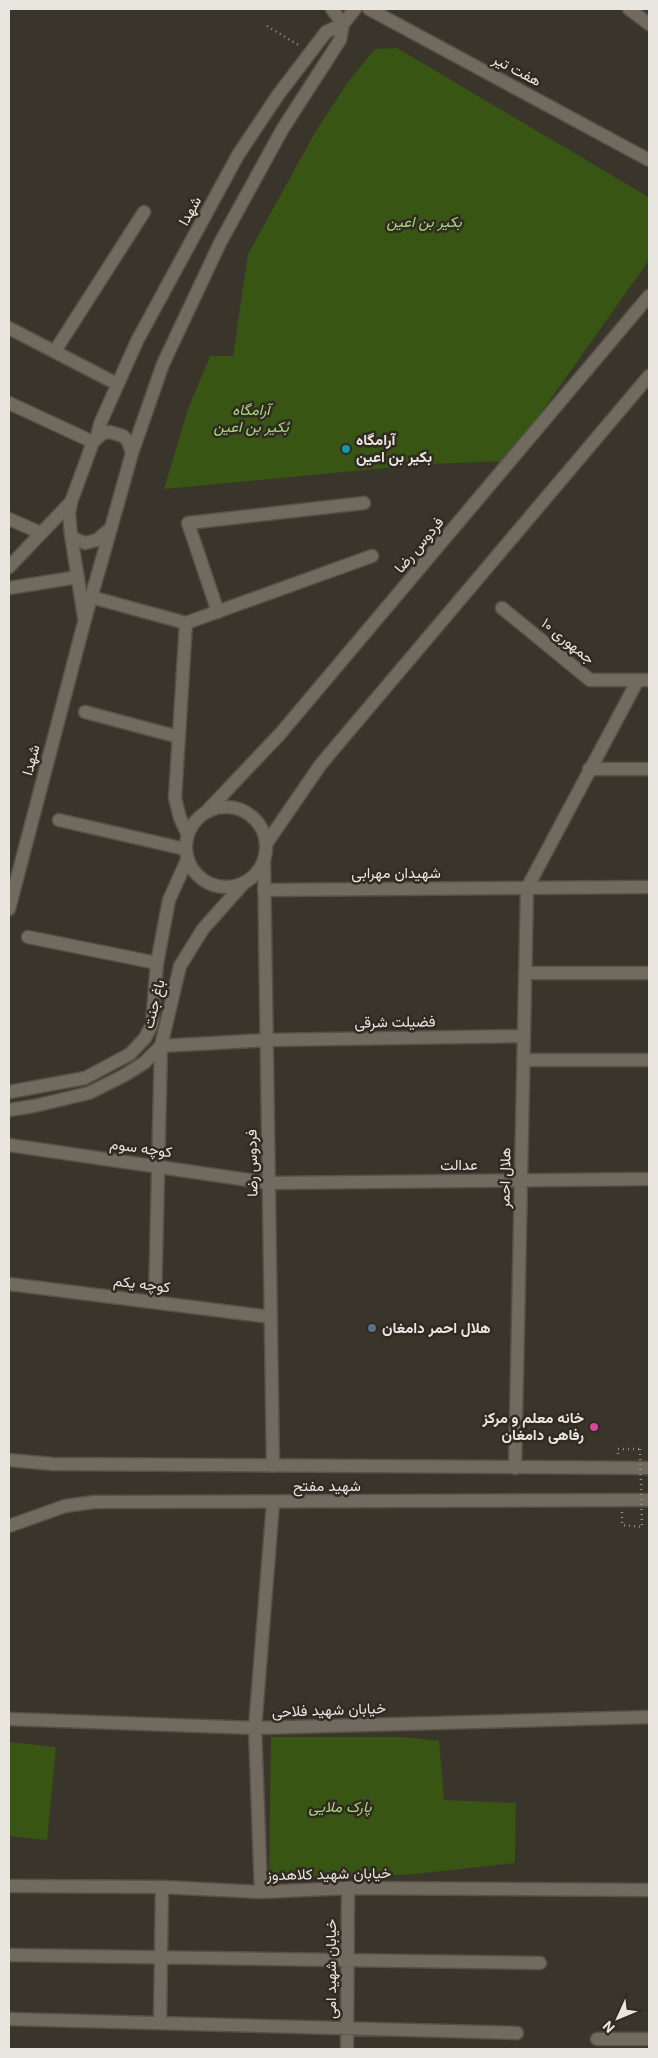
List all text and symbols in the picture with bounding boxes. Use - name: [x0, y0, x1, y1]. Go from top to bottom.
- street label: هفت تیر: [487, 48, 545, 94]
- street label: شهدا: [174, 193, 209, 231]
- park label: بکیر بن اعین: [386, 212, 462, 235]
- park label: آرامگاه بُکیر بن اعین: [213, 400, 290, 440]
- place label: آرامگاه بکیر بن اعین: [356, 430, 432, 470]
- marker: آرامگاه بکیر بن اعین: [340, 443, 352, 455]
- street label: فردوس رضا: [390, 513, 451, 579]
- street label: جمهوری ۱۰: [535, 613, 599, 671]
- street label: شهدا: [17, 742, 48, 778]
- street label: شهیدان مهرابی: [351, 863, 441, 886]
- street label: باغ جنت: [138, 977, 173, 1031]
- street label: فضیلت شرقی: [354, 1011, 436, 1036]
- street label: فردوس رضا: [241, 1129, 266, 1197]
- street label: کوچه سوم: [108, 1134, 174, 1165]
- street label: هلال احمر: [494, 1147, 519, 1210]
- street label: عدالت: [440, 1155, 478, 1178]
- street label: کوچه یکم: [112, 1271, 172, 1300]
- place label: هلال احمر دامغان: [382, 1318, 491, 1341]
- marker: هلال احمر دامغان: [366, 1322, 378, 1334]
- place label: خانه معلم و مرکز رفاهی دامغان: [481, 1408, 584, 1448]
- marker: خانه معلم و مرکز رفاهی دامغان: [588, 1421, 600, 1433]
- street label: شهید مفتح: [293, 1476, 361, 1499]
- street label: خیابان شهید فلاحی: [271, 1698, 387, 1725]
- park label: پارک ملایی: [309, 1797, 372, 1820]
- street label: خیابان شهید کلاهدوز: [266, 1863, 392, 1888]
- street label: خیابان شهید امی: [321, 1919, 344, 2019]
- north arrow: [593, 1993, 643, 2043]
- text: N: [599, 2014, 621, 2037]

